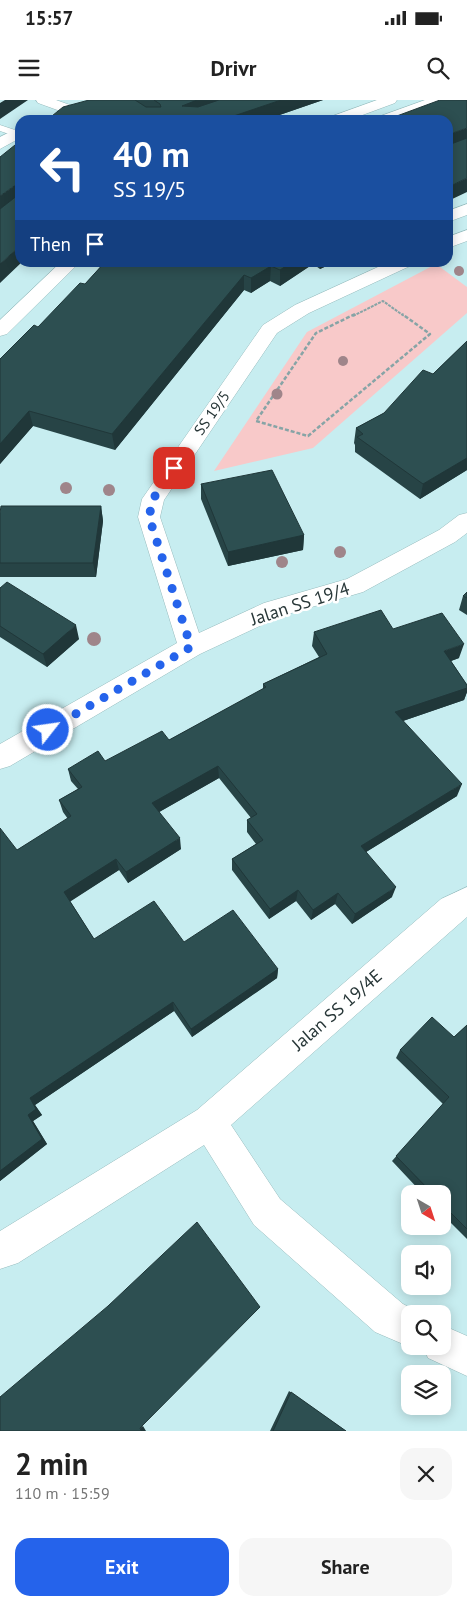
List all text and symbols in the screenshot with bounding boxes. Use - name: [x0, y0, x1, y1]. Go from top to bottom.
- text: 15:57: [25, 6, 73, 30]
- icon: menu: [15, 54, 43, 82]
- text: Drivr: [210, 54, 257, 82]
- icon: search: [424, 54, 452, 82]
- text: 40 m: [113, 131, 190, 177]
- icon: left: [30, 135, 95, 200]
- text: SS 19/5: [113, 175, 186, 203]
- icon: arrive: [81, 230, 109, 258]
- text: Then: [30, 232, 71, 256]
- street label: SS 19/5: [190, 387, 234, 439]
- pin: [153, 447, 195, 489]
- icon: arrive: [160, 454, 188, 482]
- street label: Jalan SS 19/4: [246, 577, 352, 631]
- position arrow: [21, 703, 73, 755]
- street label: Jalan SS 19/4E: [286, 964, 387, 1056]
- north arrow: [401, 1185, 451, 1235]
- map controls: [401, 1185, 451, 1415]
- button: sound: [401, 1245, 451, 1295]
- button: search: [401, 1305, 451, 1355]
- button: layers: [401, 1365, 451, 1415]
- text: 2 min: [15, 1444, 88, 1483]
- button: close: [400, 1448, 452, 1500]
- text: 110 m · 15:59: [15, 1483, 110, 1503]
- button: Exit: [15, 1538, 229, 1596]
- button: Share: [239, 1538, 452, 1596]

